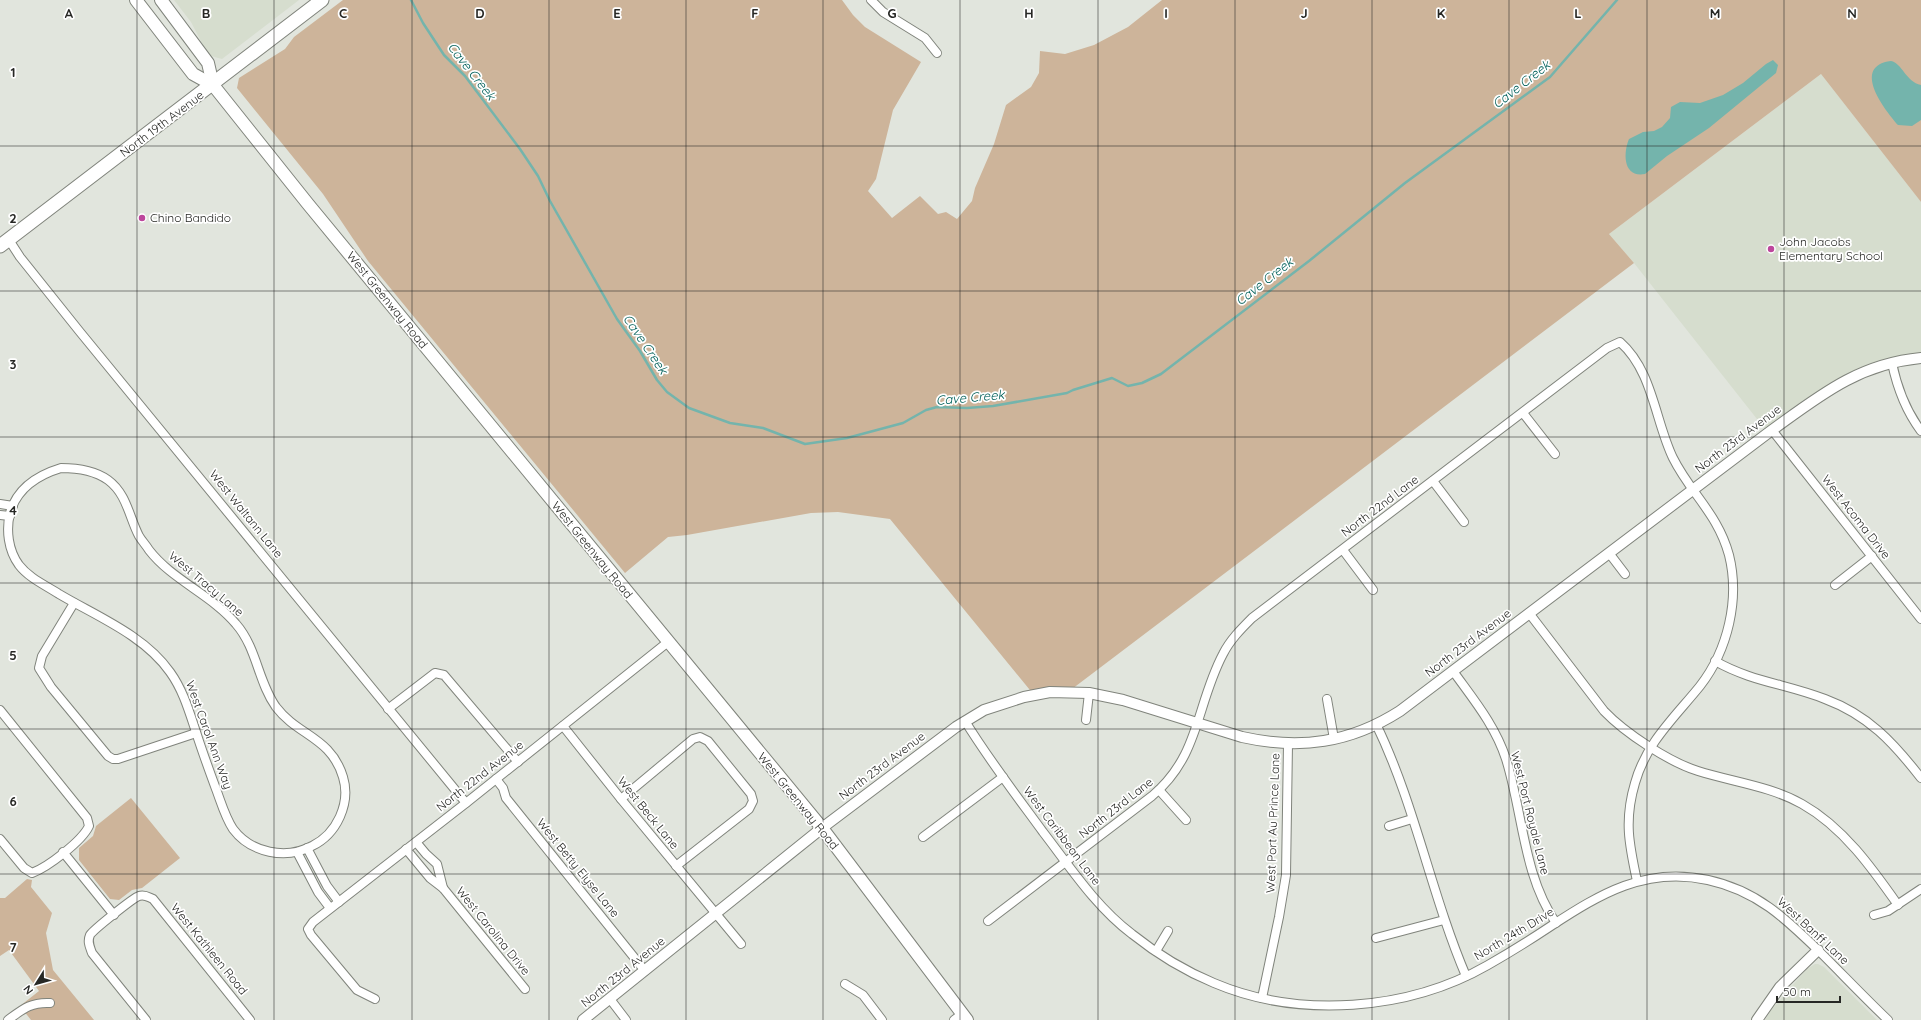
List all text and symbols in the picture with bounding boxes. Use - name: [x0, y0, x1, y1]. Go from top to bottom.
- text: A: [65, 5, 74, 21]
- text: B: [202, 5, 210, 21]
- text: C: [339, 5, 347, 21]
- text: D: [475, 5, 485, 21]
- text: E: [613, 5, 621, 21]
- text: F: [751, 5, 759, 21]
- text: G: [887, 5, 897, 21]
- text: H: [1024, 5, 1034, 21]
- text: I: [1164, 5, 1168, 21]
- text: J: [1300, 5, 1308, 21]
- text: K: [1437, 5, 1446, 21]
- text: L: [1574, 5, 1582, 21]
- text: M: [1710, 5, 1720, 21]
- text: N: [1847, 5, 1857, 21]
- water label: Cave Creek: [445, 39, 500, 104]
- water label: Cave Creek: [1489, 56, 1554, 111]
- text: 1: [10, 64, 16, 80]
- street label: North 19th Avenue: [117, 87, 207, 160]
- text: 2: [9, 210, 17, 226]
- place label: Chino Bandido: [150, 210, 231, 225]
- marker: Chino Bandido: [137, 213, 147, 223]
- place label: John Jacobs Elementary School: [1779, 234, 1883, 263]
- marker: John Jacobs Elementary School: [1766, 244, 1776, 254]
- street label: West Greenway Road: [344, 248, 431, 351]
- water label: Cave Creek: [1232, 253, 1297, 308]
- water label: Cave Creek: [620, 311, 672, 378]
- text: 3: [10, 356, 17, 372]
- water label: Cave Creek: [935, 386, 1006, 408]
- street label: North 23rd Avenue: [1692, 401, 1784, 476]
- street label: West Waltann Lane: [206, 467, 286, 561]
- street label: North 22nd Lane: [1338, 472, 1421, 540]
- street label: West Acoma Drive: [1819, 472, 1894, 562]
- street label: West Greenway Road: [549, 498, 636, 601]
- text: 4: [9, 502, 17, 518]
- street label: West Tracy Lane: [166, 548, 247, 619]
- street label: North 23rd Avenue: [1422, 605, 1514, 680]
- text: 5: [9, 647, 17, 663]
- street label: West Carol Ann Way: [183, 679, 236, 791]
- street label: North 23rd Avenue: [836, 728, 928, 803]
- street label: North 22nd Avenue: [433, 737, 526, 814]
- street label: West Greenway Road: [755, 749, 842, 852]
- street label: West Port Royale Lane: [1508, 750, 1553, 876]
- street label: West Port Au Prince Lane: [1263, 753, 1282, 893]
- street label: West Beck Lane: [615, 773, 682, 852]
- street label: North 23rd Lane: [1076, 774, 1156, 841]
- street label: West Caribbean Lane: [1020, 783, 1105, 888]
- text: 6: [9, 793, 17, 809]
- street label: West Betty Elyse Lane: [534, 815, 623, 920]
- street label: West Carolina Drive: [453, 883, 534, 978]
- street label: West Banff Lane: [1774, 894, 1852, 968]
- street label: West Kathleen Road: [168, 900, 251, 998]
- street label: North 24th Drive: [1471, 904, 1557, 963]
- street label: North 23rd Avenue: [578, 933, 668, 1010]
- text: 7: [9, 939, 17, 955]
- north arrow: [16, 964, 56, 1004]
- scale bar: [1777, 978, 1840, 1004]
- text: N: [20, 983, 36, 997]
- text: 50 m: [1783, 984, 1811, 999]

